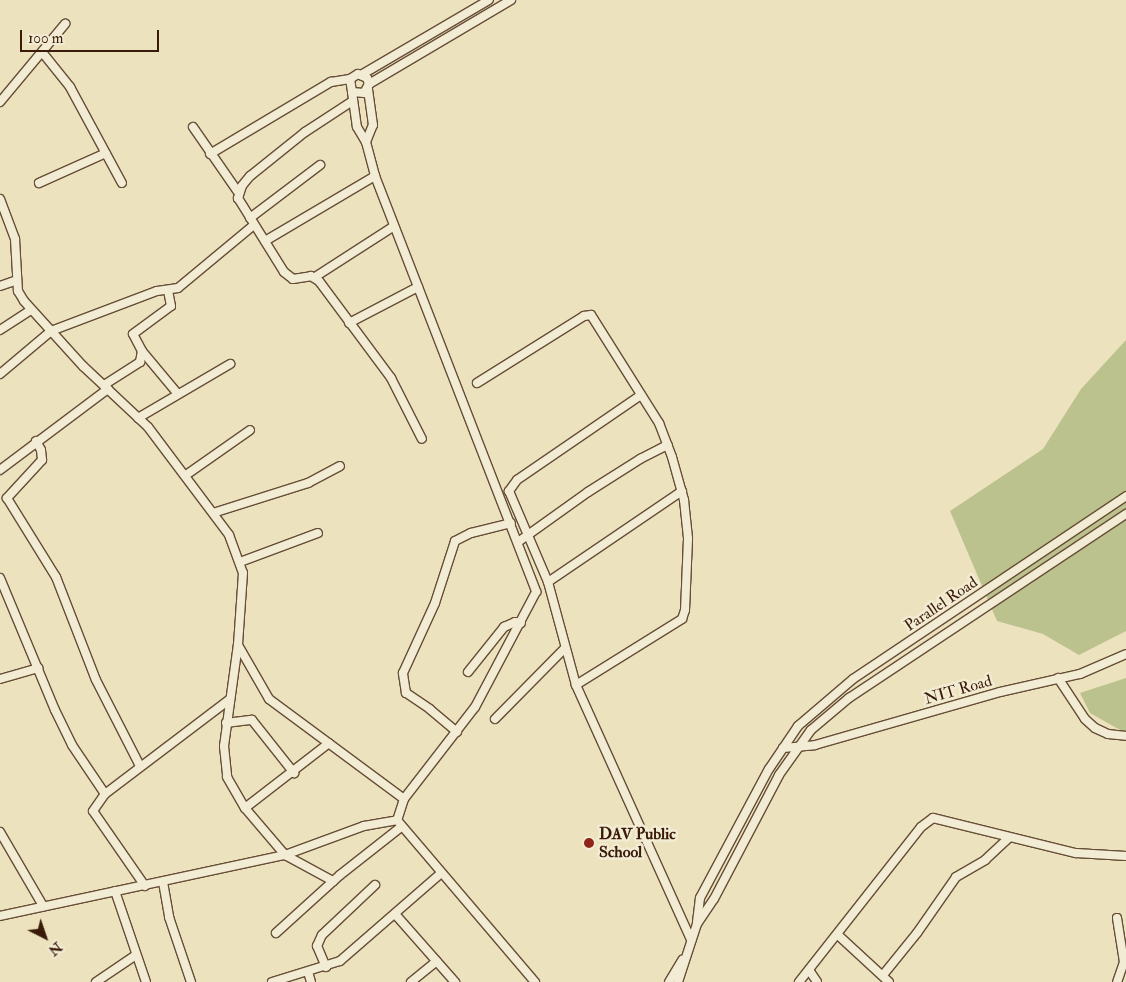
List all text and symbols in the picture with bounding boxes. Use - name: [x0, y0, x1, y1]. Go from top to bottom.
- scale bar: [22, 20, 161, 52]
- text: 100 m: [28, 29, 63, 48]
- street label: Parallel Road: [901, 573, 981, 635]
- street label: NIT Road: [922, 671, 994, 709]
- place label: DAV Public School: [599, 824, 676, 862]
- marker: DAV Public School: [583, 837, 595, 849]
- north arrow: [20, 912, 70, 962]
- text: N: [45, 938, 65, 959]

